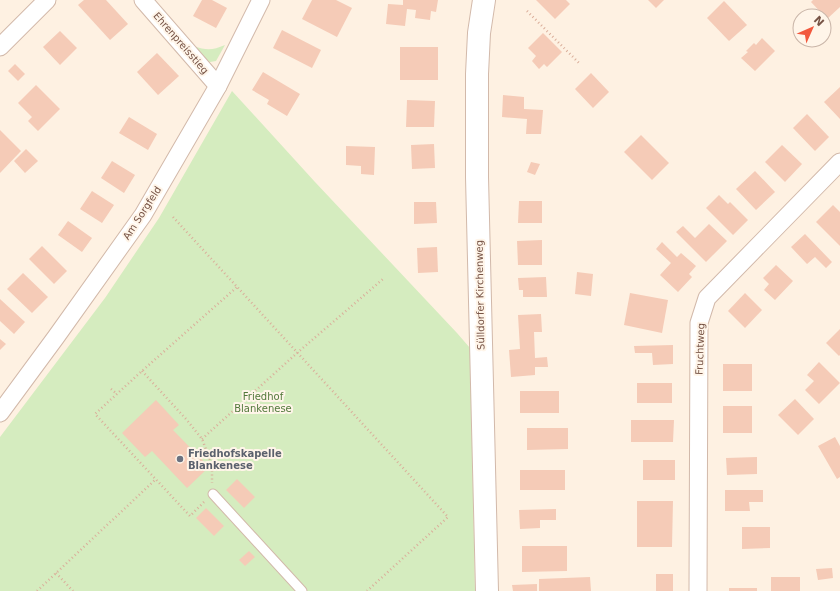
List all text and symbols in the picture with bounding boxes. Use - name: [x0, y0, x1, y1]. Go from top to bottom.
- north arrow: [792, 8, 832, 48]
- street label: Ehrenpreisstieg: [151, 10, 211, 76]
- text: N: [811, 13, 827, 29]
- street label: Am Sorgfeld: [121, 184, 163, 242]
- street label: Sülldorfer Kirchenweg: [474, 240, 486, 350]
- street label: Fruchtweg: [694, 323, 706, 375]
- park label: Friedhof Blankenese: [234, 391, 292, 414]
- place label: Friedhofskapelle Blankenese: [188, 448, 282, 471]
- marker: Friedhofskapelle Blankenese: [175, 454, 185, 464]

